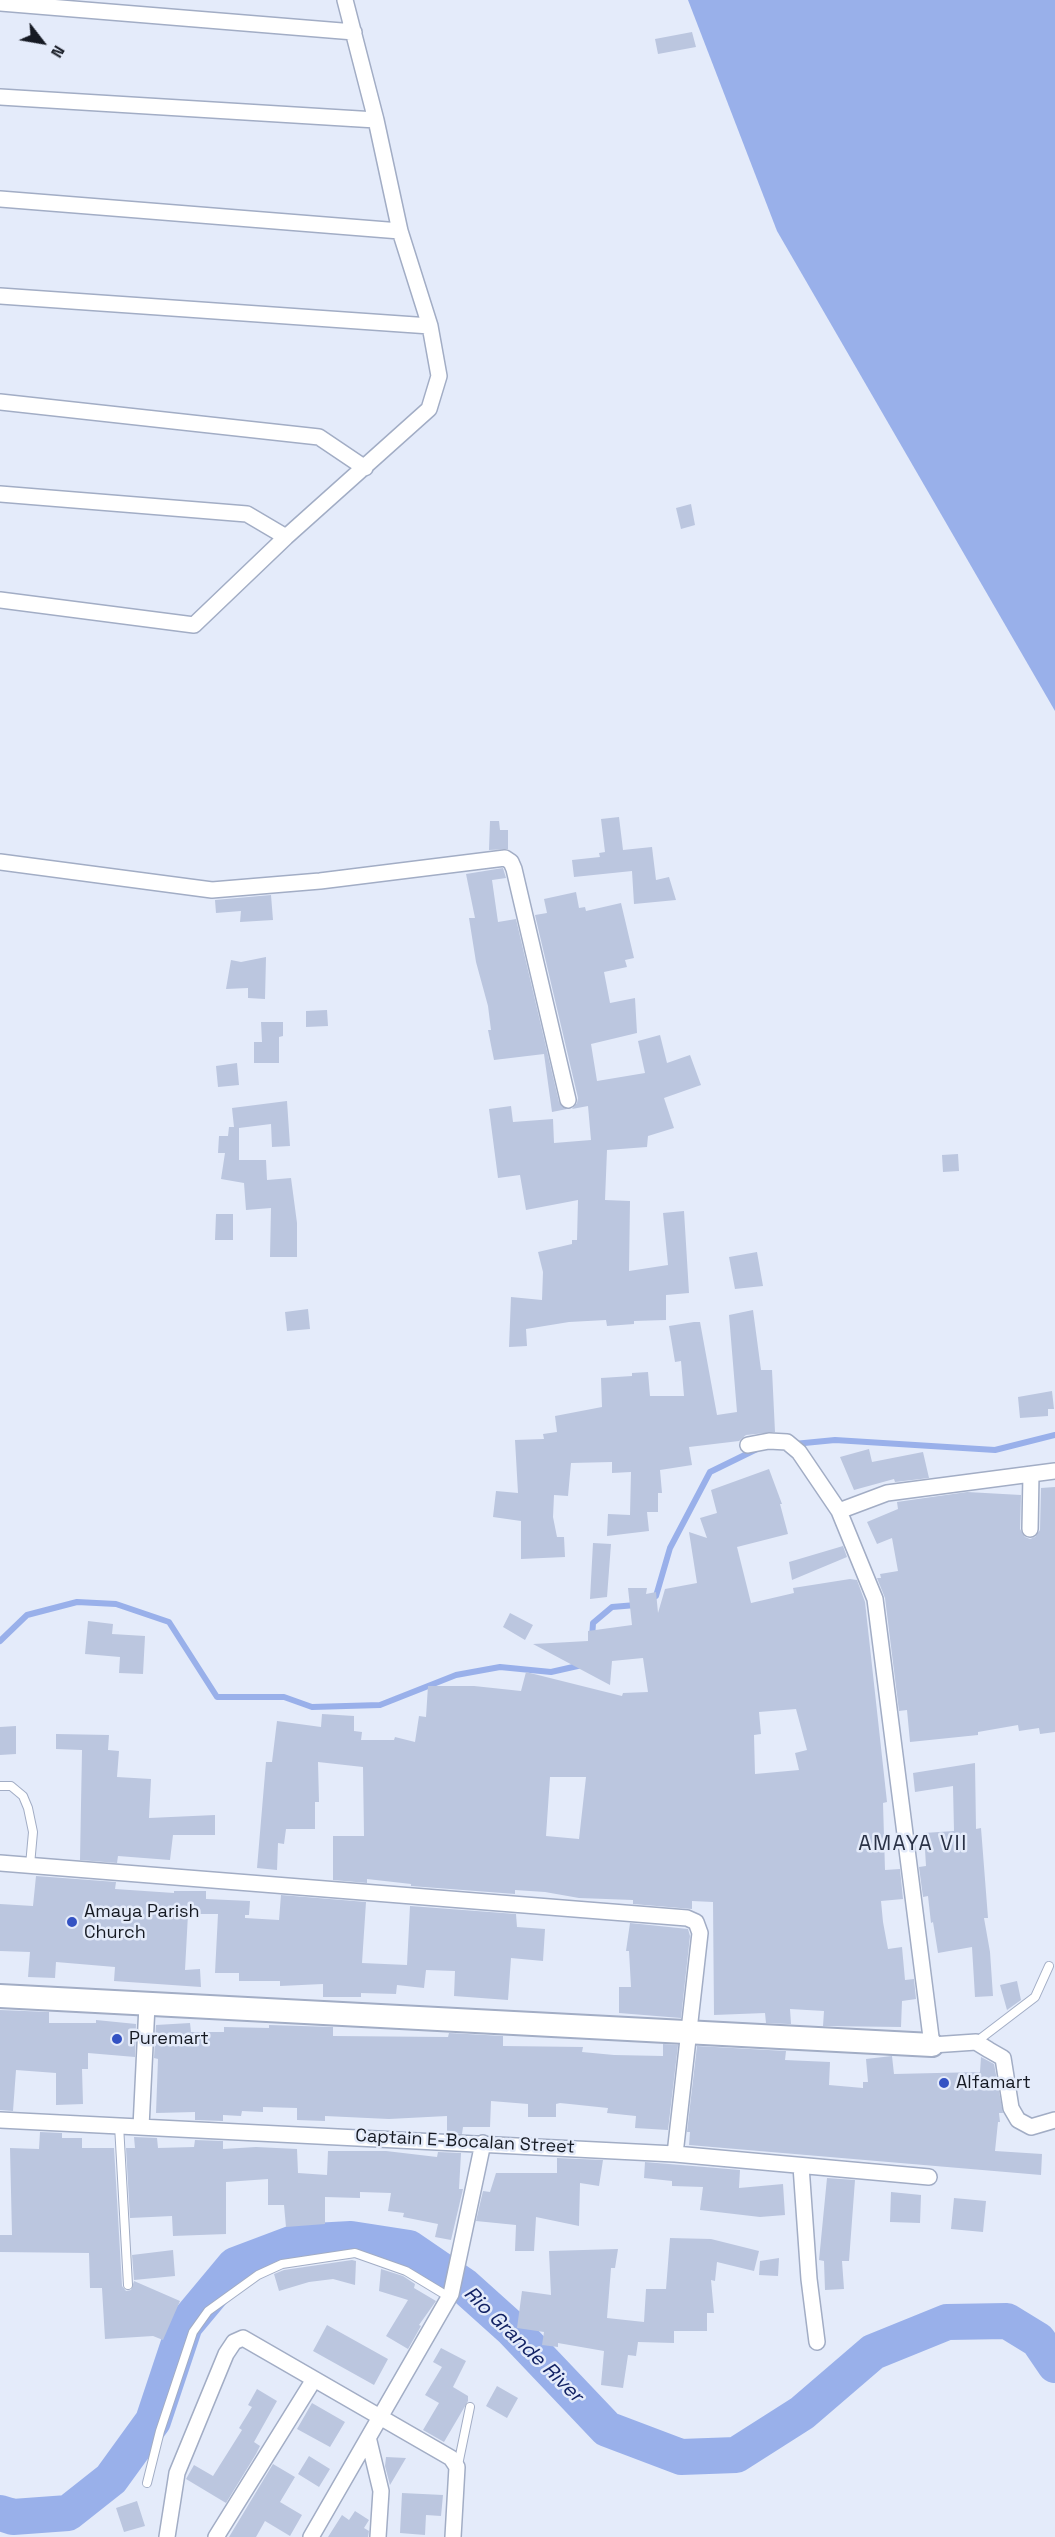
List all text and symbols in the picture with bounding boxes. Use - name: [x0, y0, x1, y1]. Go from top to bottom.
- north arrow: [12, 12, 72, 72]
- text: N: [46, 42, 70, 62]
- district label: AMAYA VII: [858, 1831, 968, 1857]
- place label: Amaya Parish Church: [84, 1901, 200, 1944]
- marker: Amaya Parish Church: [65, 1915, 79, 1929]
- place label: Puremart: [129, 2028, 209, 2050]
- marker: Puremart: [110, 2032, 124, 2046]
- place label: Alfamart: [956, 2072, 1031, 2094]
- marker: Alfamart: [937, 2076, 951, 2090]
- street label: Captain E-Bocalan Street: [355, 2125, 575, 2159]
- water label: Rio Grande River: [458, 2282, 588, 2408]

